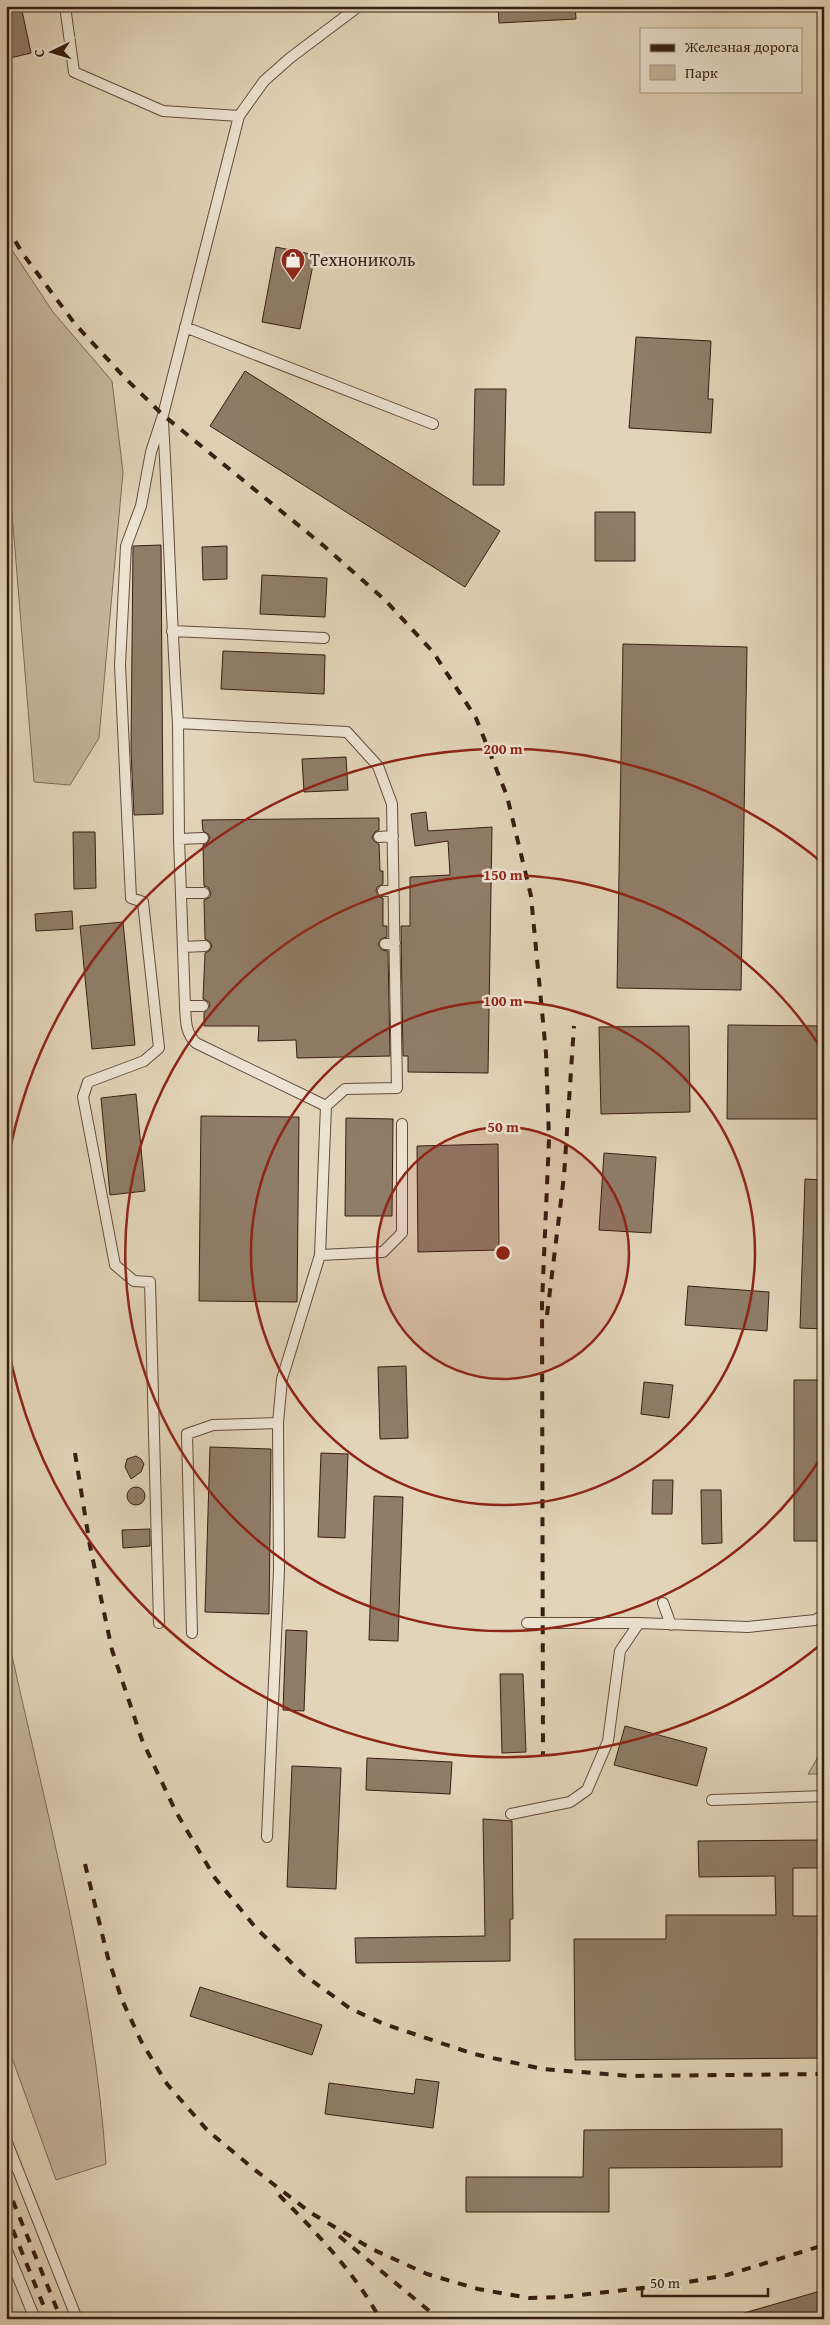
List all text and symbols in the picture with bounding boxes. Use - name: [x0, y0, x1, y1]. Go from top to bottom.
- north arrow: [28, 28, 78, 78]
- legend: [640, 28, 802, 92]
- text: Железная дорога: [684, 36, 800, 57]
- text: С: [29, 48, 49, 58]
- text: Парк: [685, 62, 718, 83]
- place label: Технониколь: [310, 246, 416, 273]
- shop icon: Технониколь: [280, 247, 306, 281]
- text: 200 m: [483, 738, 523, 759]
- text: 150 m: [483, 864, 523, 885]
- text: 100 m: [483, 990, 523, 1011]
- text: 50 m: [487, 1116, 519, 1137]
- centre of rings: [494, 1244, 512, 1262]
- scale bar: [642, 2265, 769, 2297]
- text: 50 m: [650, 2272, 681, 2293]

